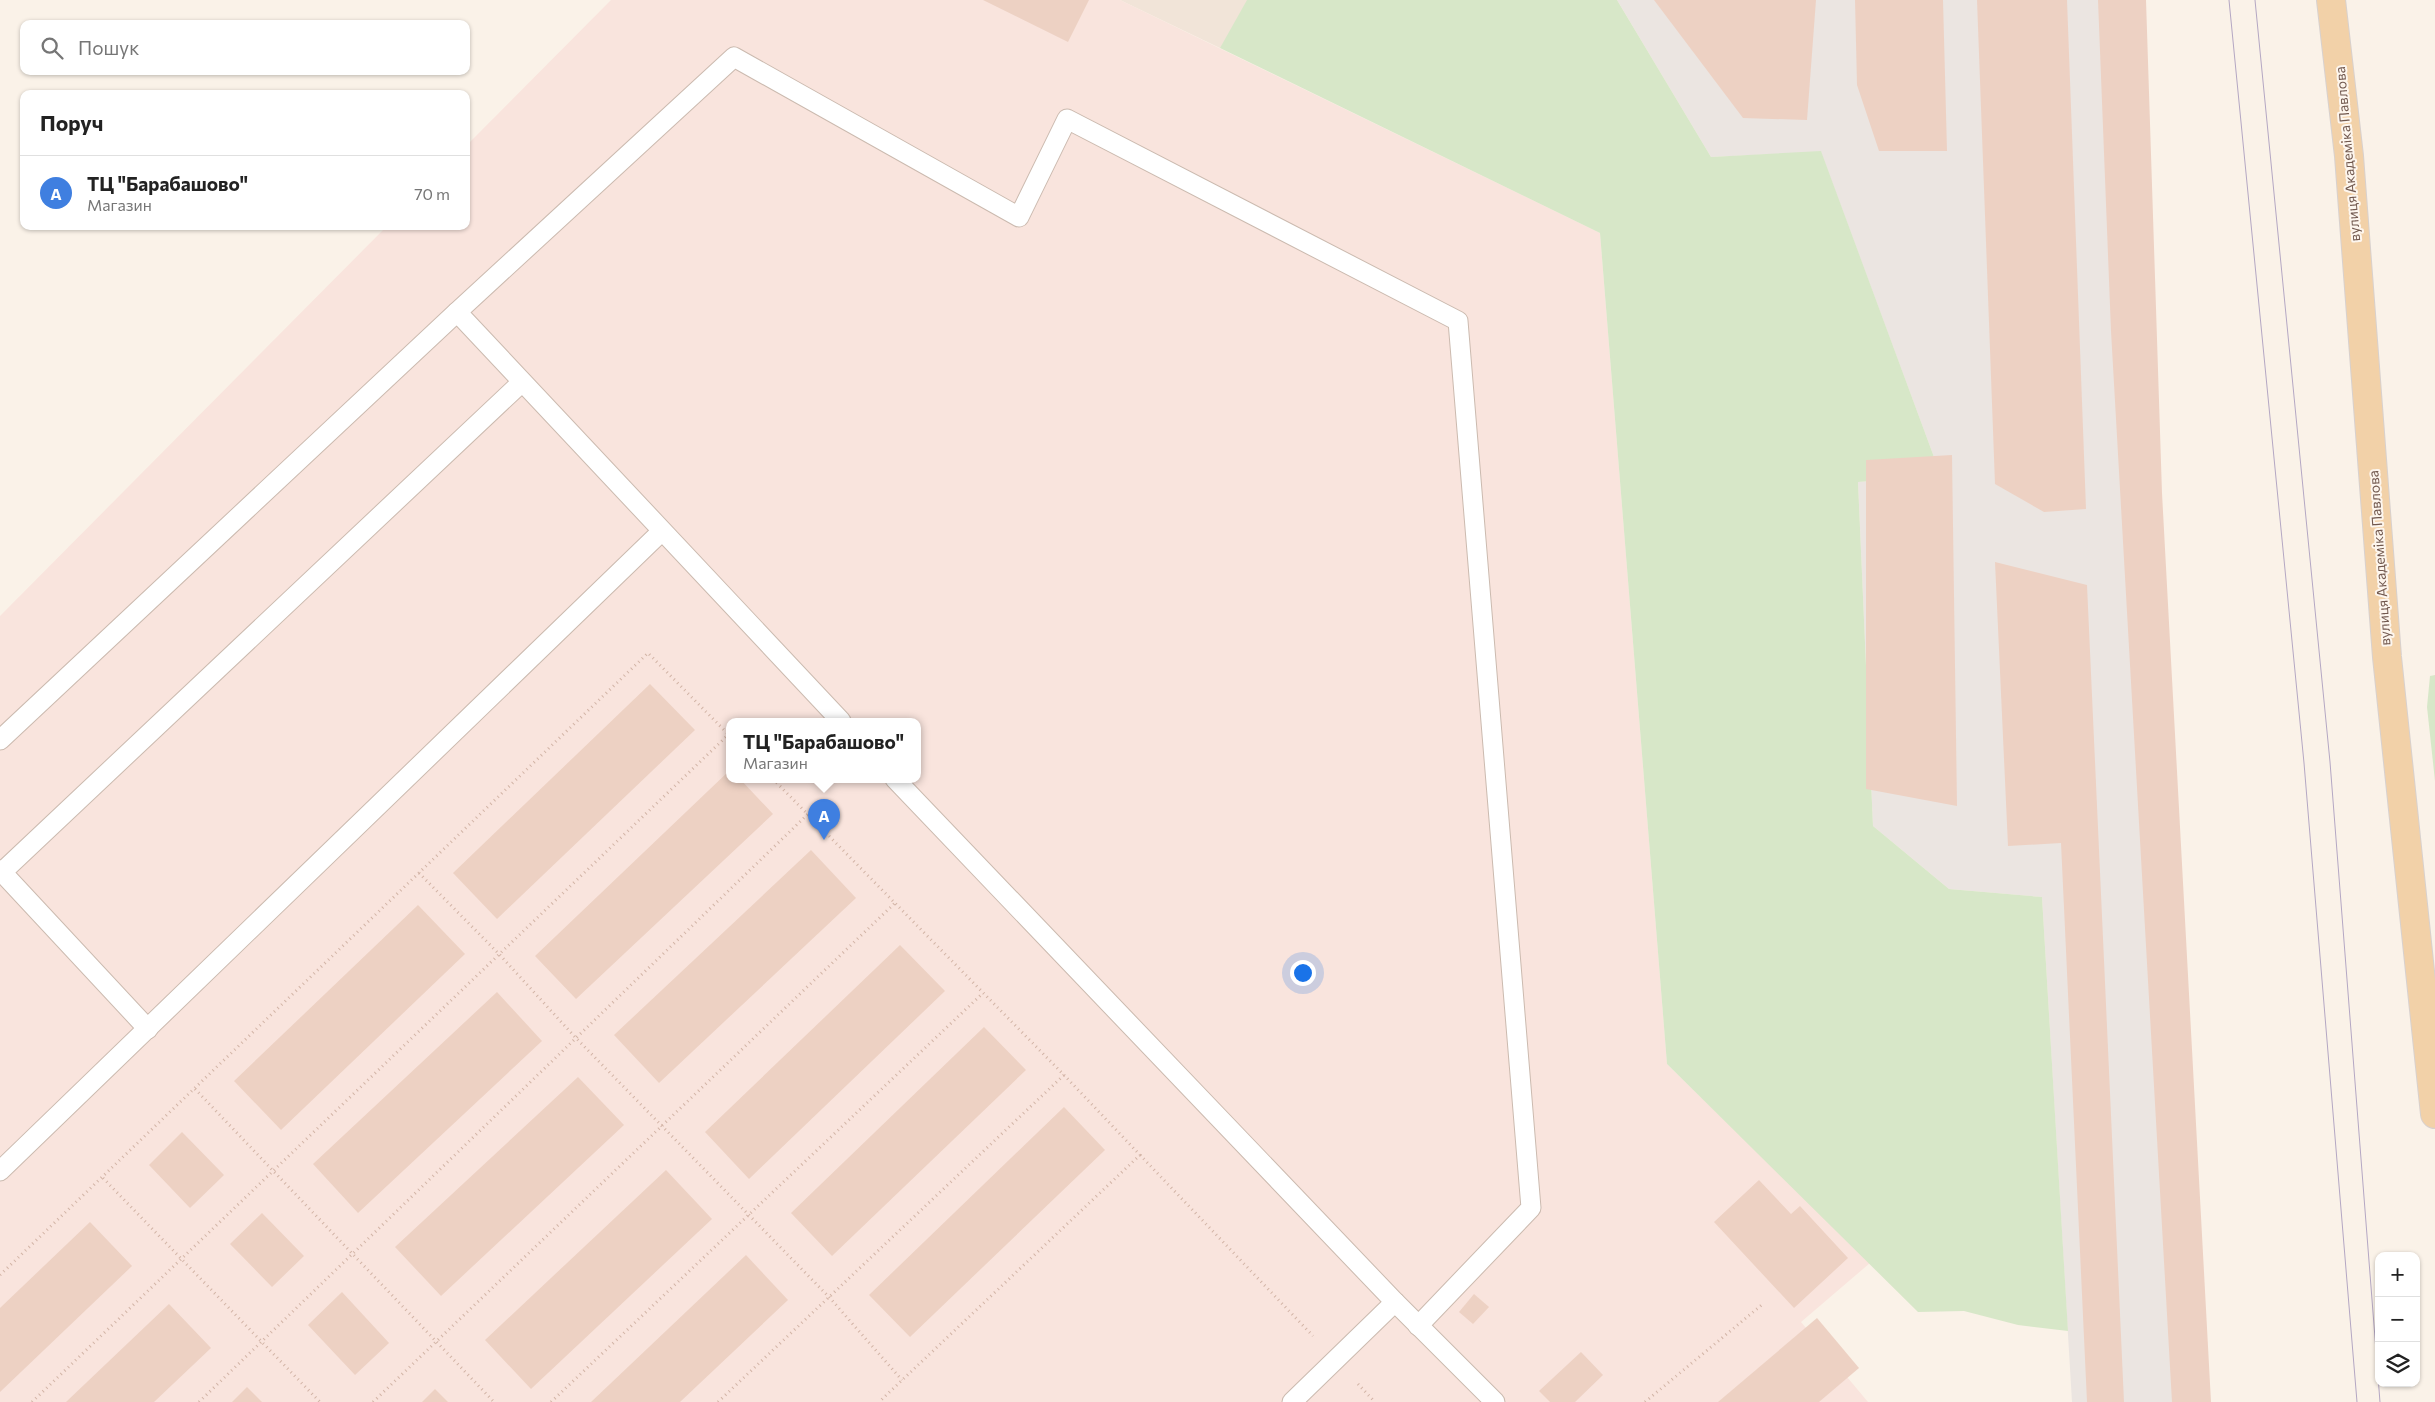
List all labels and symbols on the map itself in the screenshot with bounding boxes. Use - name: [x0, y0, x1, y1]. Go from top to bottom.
- street label: вулиця Академіка Павлова: [2331, 66, 2363, 242]
- street label: вулиця Академіка Павлова: [2364, 470, 2394, 646]
- pin: A: [808, 799, 840, 840]
- your location: [1290, 960, 1316, 986]

